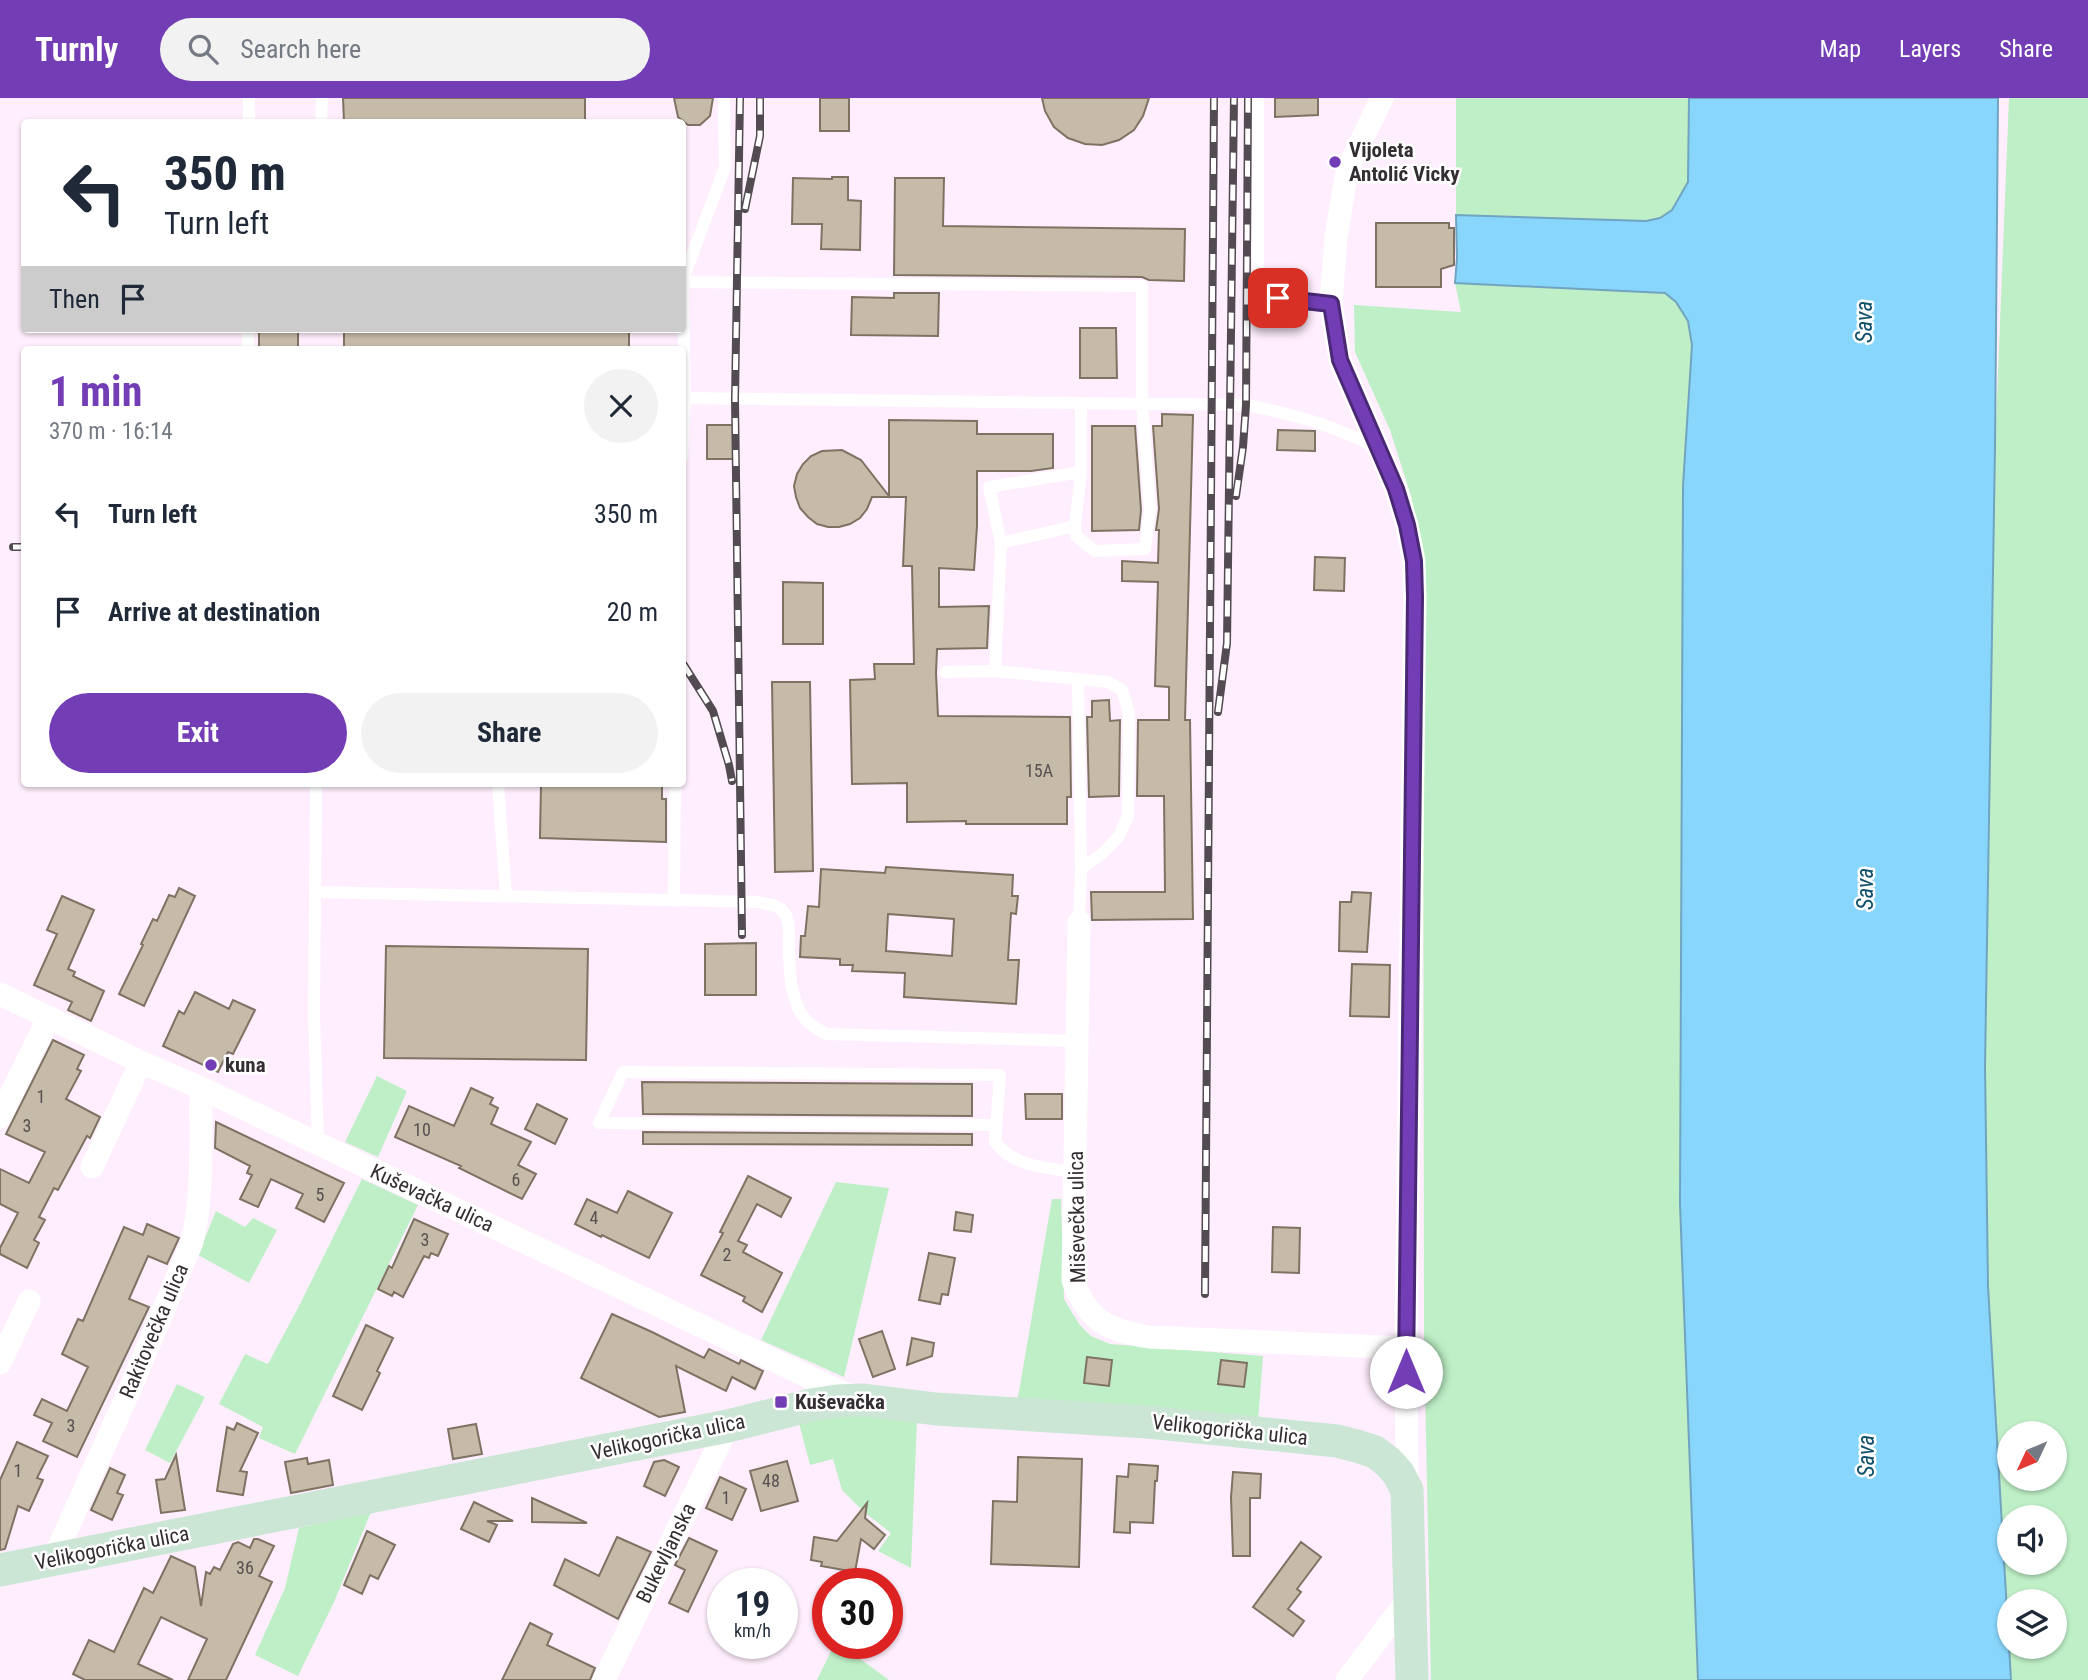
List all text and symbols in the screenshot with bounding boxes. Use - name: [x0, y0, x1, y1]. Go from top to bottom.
- search box: [160, 18, 650, 81]
- text: Turnly: [35, 30, 118, 69]
- icon: search: [184, 30, 222, 68]
- text: Search here: [240, 34, 361, 64]
- text: Map: [1820, 35, 1861, 63]
- text: Layers: [1899, 35, 1961, 63]
- text: Share: [1999, 35, 2053, 63]
- place label: Vijoleta Antolić Vicky: [1349, 138, 1460, 186]
- text: 350 m: [164, 145, 286, 202]
- icon: left: [49, 147, 140, 238]
- marker: Vijoleta Antolić Vicky: [1327, 154, 1343, 170]
- text: Turn left: [164, 204, 269, 242]
- pin: [1248, 268, 1308, 328]
- icon: arrive: [1259, 279, 1297, 317]
- icon: arrive: [114, 280, 152, 318]
- text: Then: [49, 284, 100, 314]
- water label: Sava: [1851, 301, 1878, 343]
- text: 1 min: [49, 367, 142, 416]
- button: close: [584, 369, 658, 443]
- text: 370 m · 16:14: [49, 418, 173, 445]
- icon: left: [49, 495, 87, 533]
- text: Turn left: [108, 499, 197, 529]
- text: 350 m: [594, 499, 658, 529]
- icon: arrive: [49, 593, 87, 631]
- text: Arrive at destination: [108, 597, 320, 627]
- text: 20 m: [607, 597, 658, 627]
- button: Exit: [49, 693, 347, 773]
- button: Share: [361, 693, 658, 773]
- house number: 15A: [1025, 760, 1054, 781]
- water label: Sava: [1852, 868, 1879, 910]
- place label: kuna: [225, 1053, 266, 1077]
- marker: kuna: [203, 1057, 219, 1073]
- house number: 1: [37, 1086, 45, 1107]
- house number: 3: [23, 1115, 31, 1136]
- house number: 10: [413, 1119, 431, 1140]
- street label: Miševečka ulica: [1064, 1151, 1090, 1283]
- street label: Kuševačka ulica: [367, 1159, 497, 1237]
- house number: 6: [512, 1169, 520, 1190]
- house number: 5: [316, 1184, 325, 1205]
- house number: 4: [590, 1207, 599, 1228]
- house number: 3: [421, 1229, 429, 1250]
- house number: 2: [723, 1244, 732, 1265]
- street label: Rakitovečka ulica: [115, 1260, 193, 1402]
- position arrow: [1369, 1335, 1443, 1409]
- place label: Kuševačka: [795, 1390, 885, 1414]
- marker: Kuševačka: [773, 1394, 789, 1410]
- street label: Velikogorička ulica: [589, 1409, 747, 1465]
- street label: Velikogorička ulica: [1151, 1410, 1309, 1450]
- house number: 3: [67, 1415, 75, 1436]
- north arrow: [1997, 1421, 2067, 1491]
- map controls: [1997, 1421, 2067, 1659]
- water label: Sava: [1853, 1435, 1880, 1477]
- house number: 1: [14, 1460, 22, 1481]
- house number: 48: [762, 1470, 780, 1491]
- house number: 1: [722, 1487, 730, 1508]
- street label: Bukevljanska: [631, 1499, 701, 1607]
- button: sound: [1997, 1505, 2067, 1575]
- street label: Velikogorička ulica: [33, 1521, 191, 1575]
- house number: 36: [236, 1557, 254, 1578]
- speed limit sign: 30: [812, 1568, 903, 1659]
- text: 19: [735, 1584, 770, 1625]
- button: layers: [1997, 1589, 2067, 1659]
- text: km/h: [734, 1620, 771, 1641]

